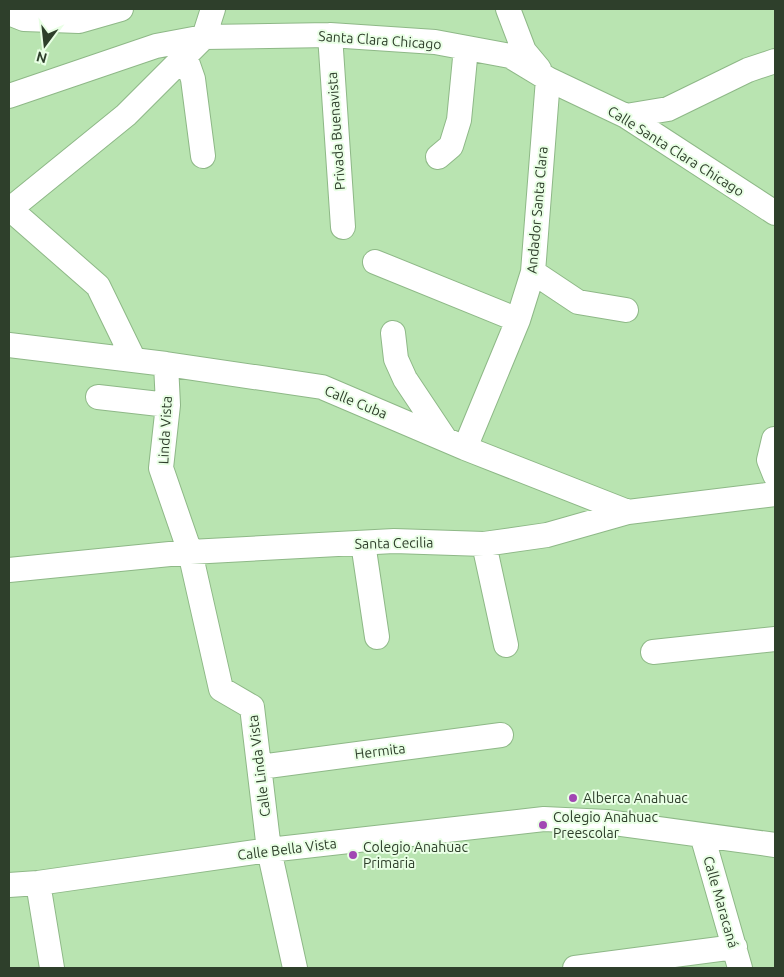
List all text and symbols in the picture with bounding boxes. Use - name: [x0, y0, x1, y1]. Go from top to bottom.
- north arrow: [20, 20, 70, 70]
- street label: Santa Clara Chicago: [318, 28, 442, 52]
- text: N: [35, 48, 49, 67]
- street label: Privada Buenavista: [324, 71, 348, 191]
- street label: Calle Santa Clara Chicago: [605, 102, 747, 200]
- street label: Andador Santa Clara: [523, 146, 551, 274]
- street label: Calle Cuba: [322, 382, 390, 422]
- street label: Linda Vista: [155, 395, 175, 465]
- street label: Santa Cecilia: [354, 534, 434, 552]
- street label: Calle Linda Vista: [245, 714, 273, 818]
- street label: Hermita: [354, 740, 406, 762]
- place label: Alberca Anahuac: [583, 790, 688, 806]
- marker: Alberca Anahuac: [567, 792, 579, 804]
- place label: Colegio Anahuac Preescolar: [553, 809, 658, 841]
- marker: Colegio Anahuac Preescolar: [537, 819, 549, 831]
- street label: Calle Bella Vista: [236, 835, 338, 863]
- place label: Colegio Anahuac Primaria: [363, 839, 468, 871]
- marker: Colegio Anahuac Primaria: [347, 849, 359, 861]
- street label: Calle Maracaná: [700, 854, 742, 950]

